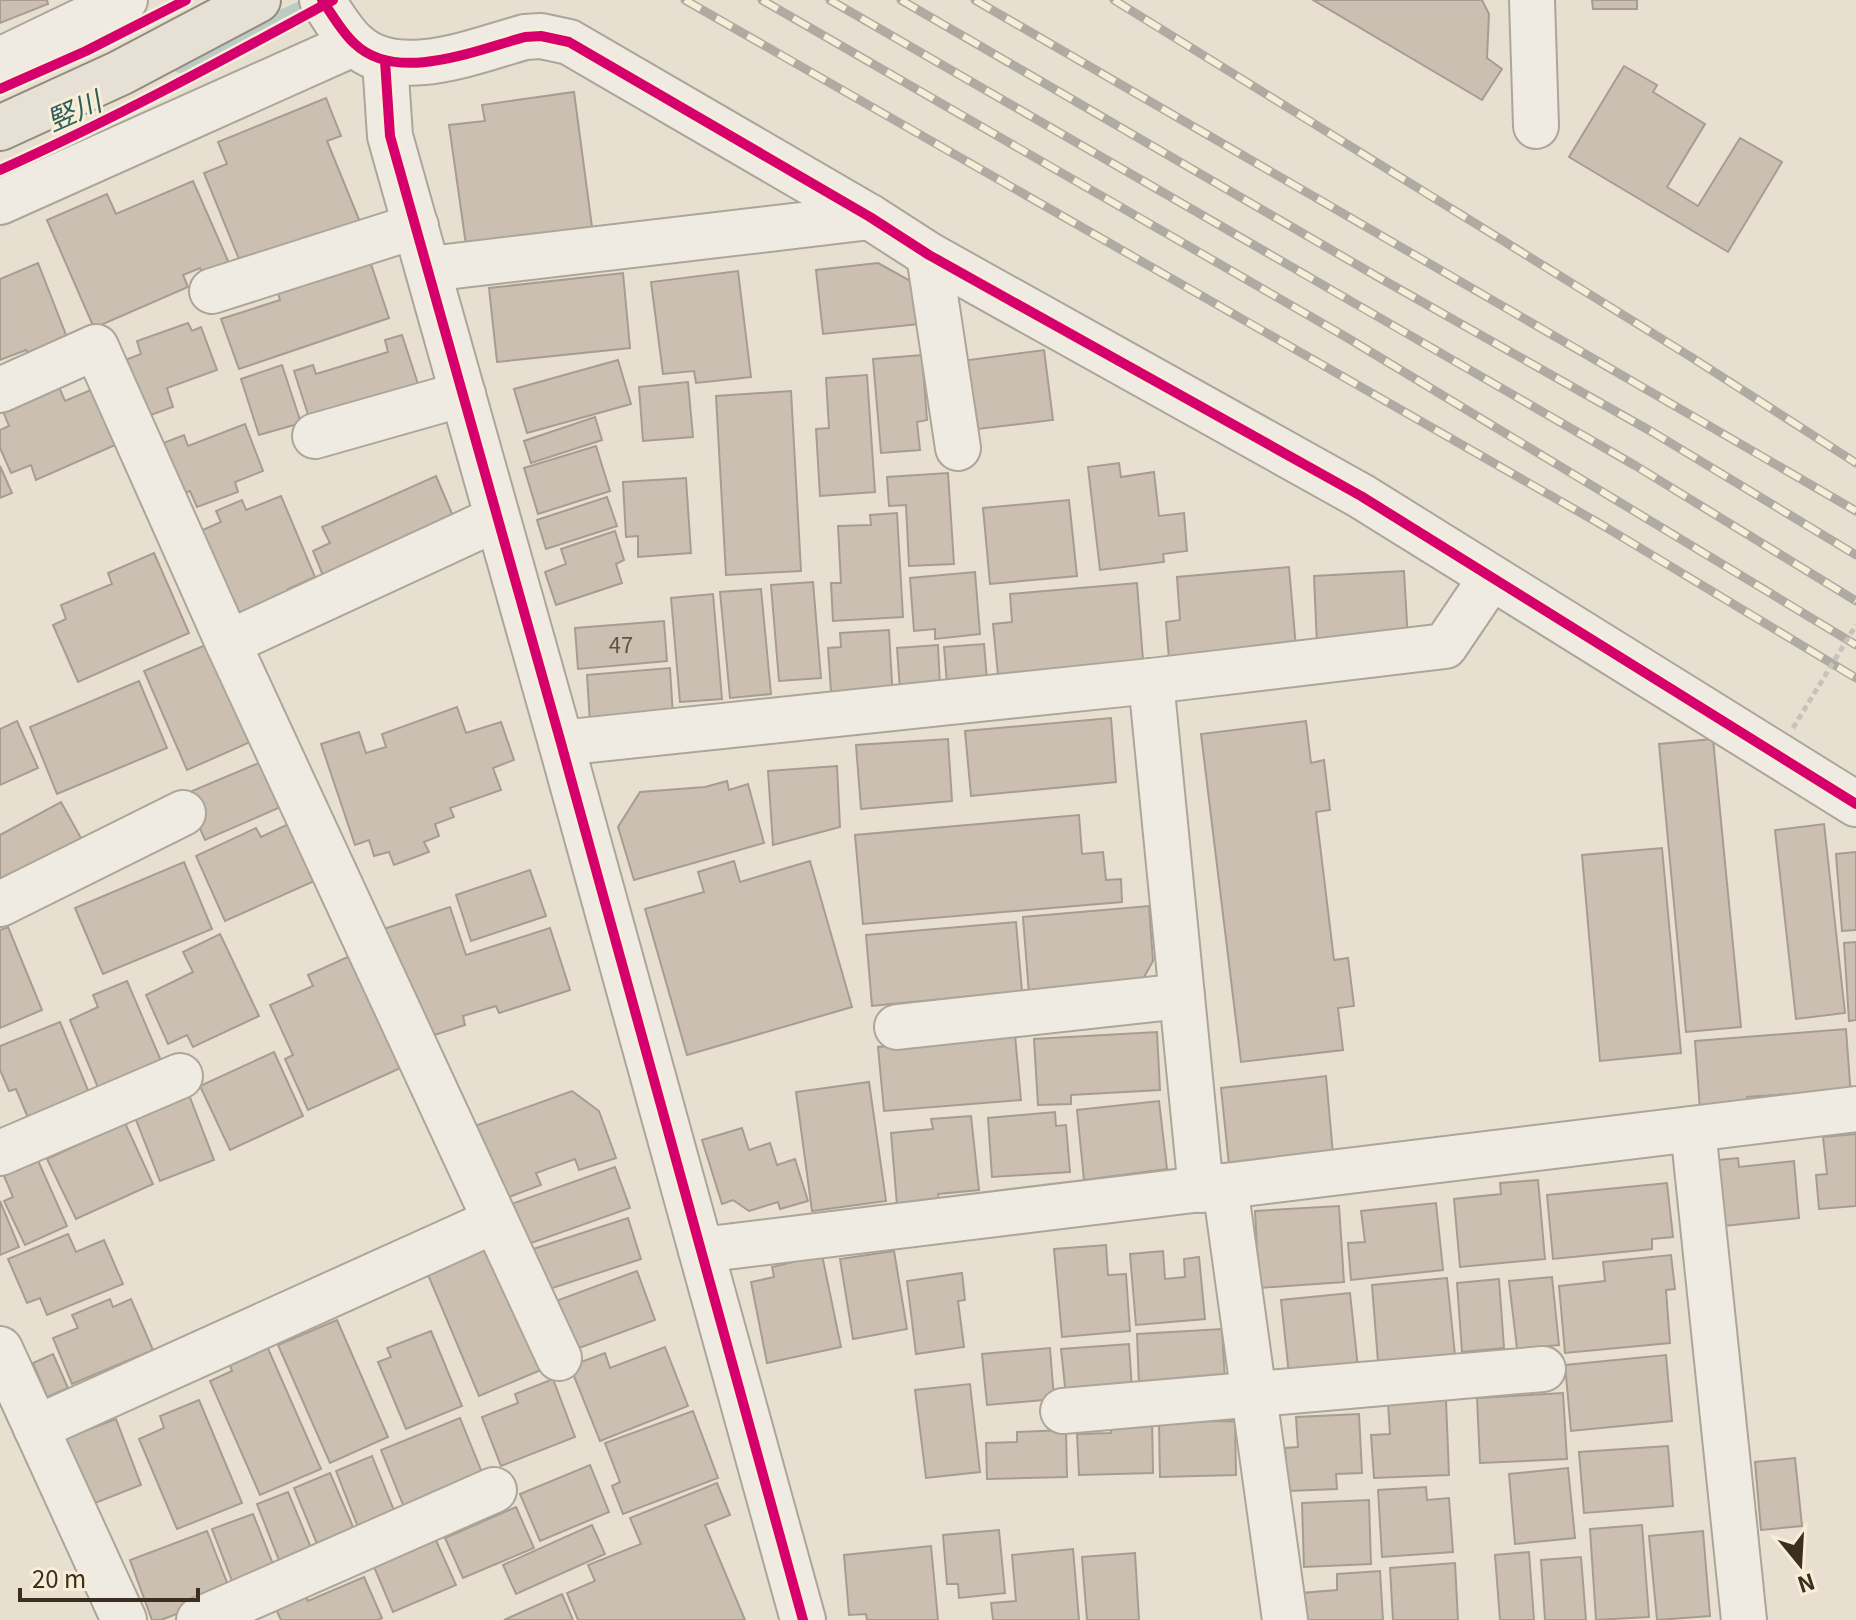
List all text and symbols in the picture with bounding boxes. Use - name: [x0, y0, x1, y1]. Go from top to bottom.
- water label: 竪川: [39, 78, 110, 139]
- house number: 47: [609, 627, 633, 659]
- north arrow: [1760, 1524, 1840, 1604]
- scale bar: [20, 1552, 198, 1602]
- text: 20 m: [32, 1560, 86, 1595]
- text: N: [1794, 1567, 1820, 1603]

